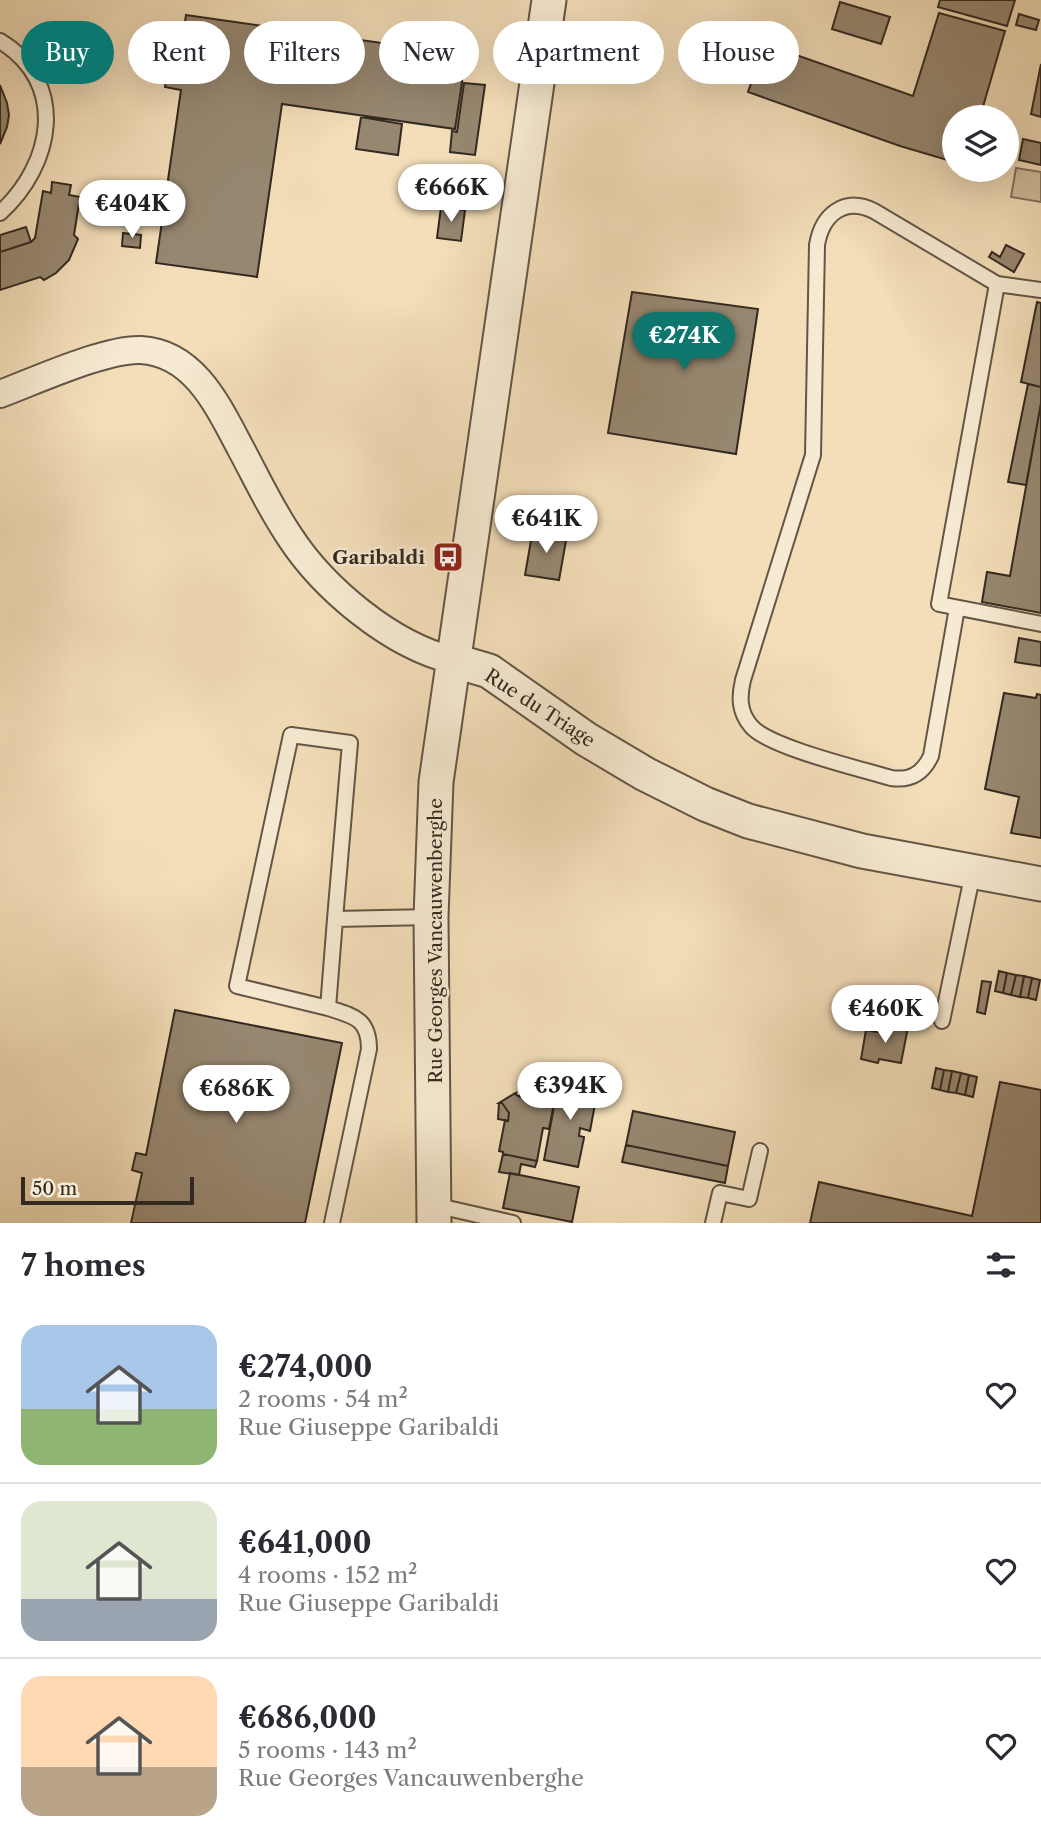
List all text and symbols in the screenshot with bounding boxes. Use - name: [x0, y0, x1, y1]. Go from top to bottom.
- chip: Buy: [21, 21, 114, 84]
- chip: Rent: [128, 21, 230, 84]
- chip: Filters: [244, 21, 365, 84]
- chip: New: [379, 21, 479, 84]
- chip: Apartment: [493, 21, 664, 84]
- chip: House: [678, 21, 799, 84]
- map controls: [942, 105, 1019, 182]
- button: layers: [942, 105, 1019, 182]
- pin: €666K: [402, 164, 500, 224]
- text: €666K: [414, 173, 488, 201]
- pin: €404K: [83, 180, 181, 240]
- text: €404K: [95, 189, 169, 217]
- pin: €274K: [635, 312, 733, 372]
- text: €274K: [648, 321, 720, 349]
- pin: €641K: [497, 496, 595, 555]
- text: €641K: [511, 504, 581, 532]
- bus stop icon: Garibaldi: [431, 540, 465, 574]
- place label: Garibaldi: [332, 546, 425, 569]
- street label: Rue du Triage: [481, 664, 599, 752]
- street label: Rue Georges Vancauwenberghe: [424, 798, 447, 1084]
- pin: €460K: [836, 986, 934, 1045]
- text: €460K: [847, 994, 923, 1022]
- pin: €394K: [521, 1062, 619, 1122]
- pin: €686K: [187, 1066, 285, 1125]
- text: €394K: [533, 1071, 607, 1099]
- text: €686K: [199, 1074, 273, 1102]
- scale bar: [21, 1174, 194, 1206]
- text: 50 m: [32, 1177, 77, 1200]
- icon: filters: [982, 1246, 1020, 1284]
- text: 7 homes: [21, 1247, 146, 1284]
- text: €274,000: [238, 1348, 372, 1385]
- icon: home: [77, 1353, 161, 1437]
- icon: heart: [982, 1376, 1020, 1414]
- text: 2 rooms · 54 m²: [238, 1385, 408, 1413]
- text: Rue Giuseppe Garibaldi: [238, 1413, 499, 1441]
- text: €641,000: [238, 1524, 372, 1561]
- icon: home: [77, 1529, 161, 1613]
- icon: heart: [982, 1552, 1020, 1590]
- text: 4 rooms · 152 m²: [238, 1561, 418, 1589]
- text: Rue Giuseppe Garibaldi: [238, 1589, 499, 1617]
- text: €686,000: [238, 1699, 377, 1736]
- icon: home: [77, 1704, 161, 1788]
- icon: heart: [982, 1727, 1020, 1765]
- text: 5 rooms · 143 m²: [238, 1736, 417, 1764]
- text: Rue Georges Vancauwenberghe: [238, 1764, 584, 1792]

